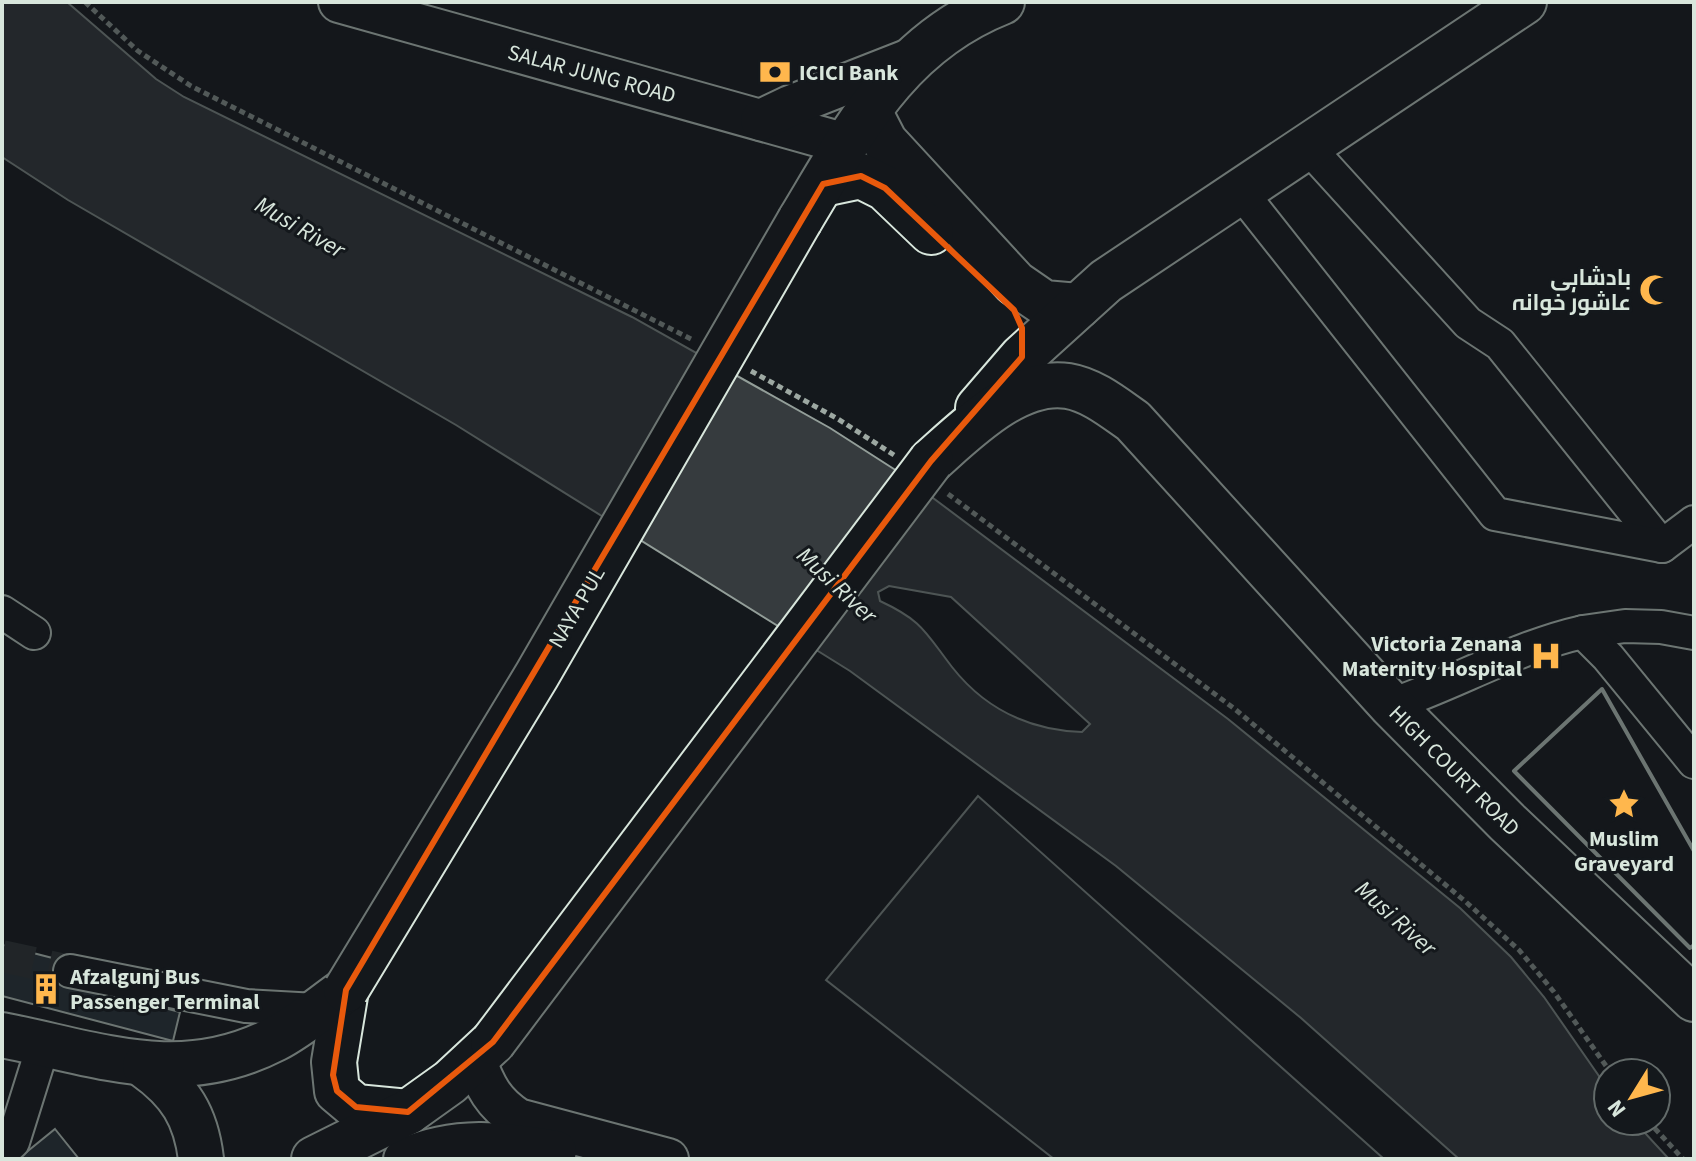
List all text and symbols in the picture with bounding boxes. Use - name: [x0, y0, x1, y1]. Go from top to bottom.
- street label: SALAR JUNG ROAD: [504, 36, 679, 112]
- bank icon: ICICI Bank: [758, 55, 792, 89]
- place label: ICICI Bank: [799, 57, 898, 89]
- water label: Musi River: [248, 188, 353, 268]
- place label: بادشاہی عاشور خوانہ: [1512, 262, 1631, 319]
- mosque icon: بادشاہی عاشور خوانہ: [1638, 273, 1672, 307]
- water label: Musi River: [789, 539, 886, 633]
- street label: NAYA PUL: [541, 560, 613, 654]
- place label: Victoria Zenana Maternity Hospital: [1342, 628, 1523, 685]
- hospital icon: Victoria Zenana Maternity Hospital: [1529, 639, 1563, 673]
- street label: HIGH COURT ROAD: [1381, 698, 1527, 844]
- place icon: Muslim Graveyard: [1607, 787, 1641, 821]
- place label: Muslim Graveyard: [1574, 823, 1674, 880]
- water label: Musi River: [1347, 872, 1445, 966]
- place label: Afzalgunj Bus Passenger Terminal: [69, 961, 260, 1018]
- building icon: Afzalgunj Bus Passenger Terminal: [29, 972, 63, 1006]
- north arrow: [1592, 1057, 1672, 1137]
- text: N: [1600, 1093, 1634, 1124]

